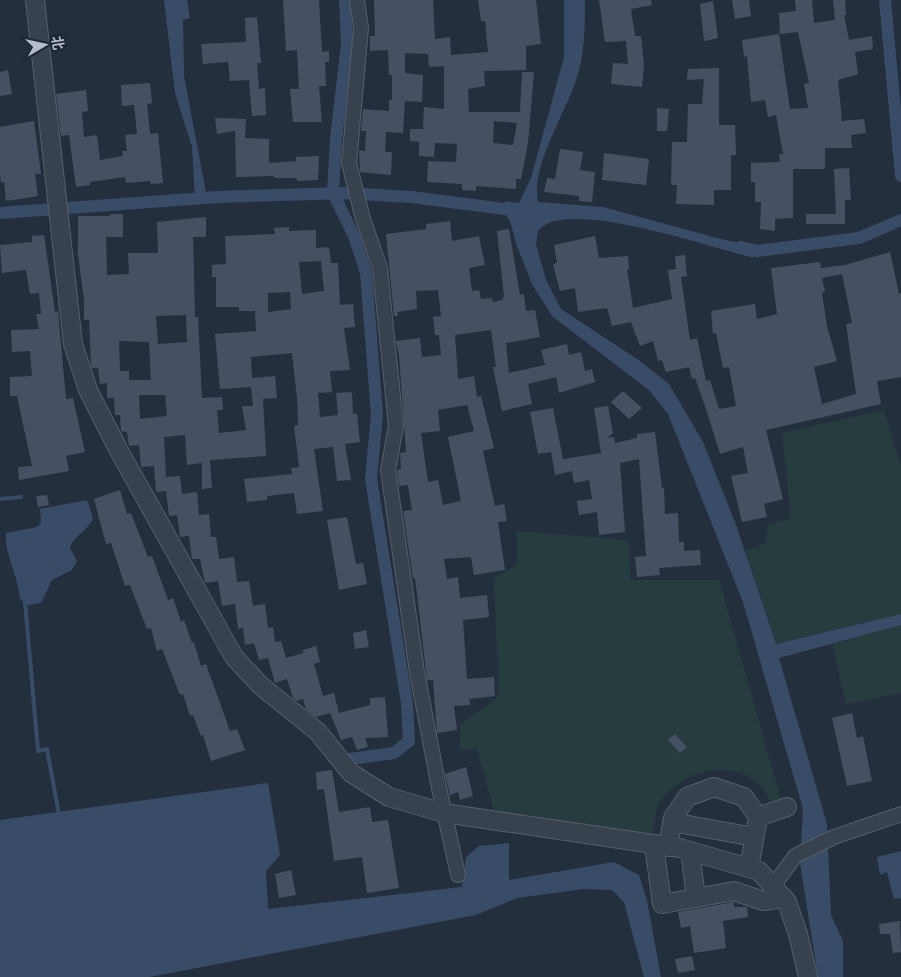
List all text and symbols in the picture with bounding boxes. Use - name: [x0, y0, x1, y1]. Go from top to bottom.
- north arrow: [20, 20, 70, 70]
- text: 北: [48, 35, 68, 51]

